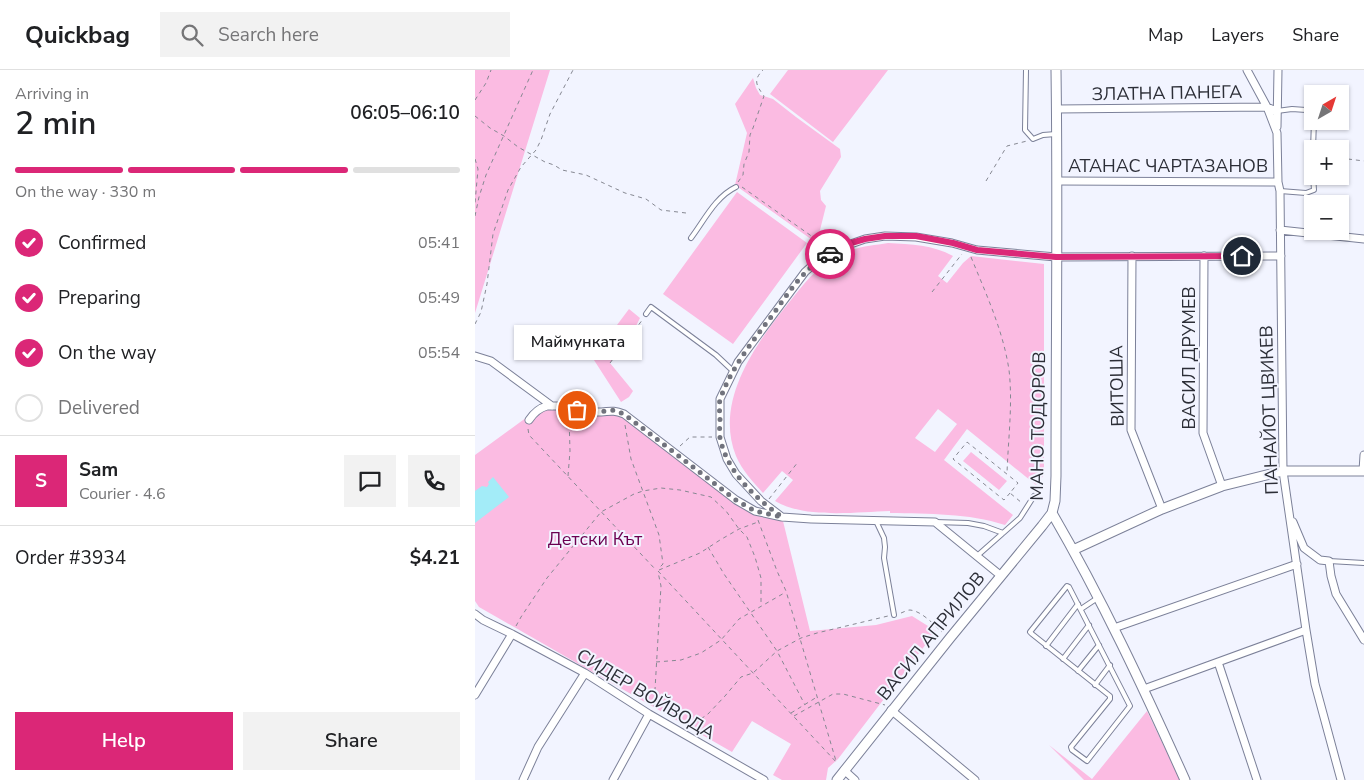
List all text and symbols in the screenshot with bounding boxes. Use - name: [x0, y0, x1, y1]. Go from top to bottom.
- search box: [160, 12, 510, 57]
- text: Quickbag: [25, 19, 130, 51]
- icon: search: [178, 21, 206, 49]
- text: Search here: [218, 22, 319, 48]
- text: Map: [1148, 23, 1183, 47]
- text: Layers: [1211, 23, 1264, 47]
- text: Share: [1292, 23, 1339, 47]
- street label: ЗЛАТНА ПАНЕГА: [1091, 80, 1243, 106]
- text: Arriving in: [15, 83, 89, 105]
- north arrow: [1304, 85, 1349, 130]
- map controls: [1304, 85, 1349, 240]
- text: 06:05–06:10: [350, 100, 460, 126]
- text: 2 min: [15, 102, 97, 145]
- button: +: [1304, 140, 1349, 185]
- street label: АТАНАС ЧАРТАЗАНОВ: [1068, 154, 1268, 178]
- text: On the way · 330 m: [15, 181, 156, 203]
- button: −: [1304, 195, 1349, 240]
- icon: check: [15, 229, 43, 257]
- courier: [805, 229, 855, 279]
- text: Confirmed: [58, 230, 146, 256]
- text: 05:41: [418, 232, 460, 254]
- pin: [1221, 235, 1263, 277]
- icon: car: [816, 240, 844, 268]
- icon: home: [1228, 242, 1256, 270]
- icon: check: [15, 284, 43, 312]
- text: Preparing: [58, 285, 141, 311]
- street label: ВАСИЛ ДРУМЕВ: [1177, 286, 1201, 430]
- text: 05:49: [418, 287, 460, 309]
- callout: Маймунката: [513, 325, 641, 360]
- street label: ПАНАЙОТ ЦВИКЕВ: [1254, 325, 1284, 495]
- text: Маймунката: [531, 331, 625, 353]
- icon: check: [15, 339, 43, 367]
- text: On the way: [58, 340, 156, 366]
- text: 05:54: [418, 342, 460, 364]
- street label: ВИТОША: [1104, 345, 1130, 427]
- street label: МАНО ТОДОРОВ: [1025, 351, 1051, 501]
- pin: [556, 389, 598, 431]
- text: Delivered: [58, 395, 140, 421]
- icon: bag: [563, 396, 591, 424]
- button: chat: [344, 455, 396, 507]
- button: phone: [408, 455, 460, 507]
- text: Sam: [79, 457, 118, 483]
- text: S: [35, 468, 47, 494]
- text: Courier · 4.6: [79, 483, 165, 505]
- park label: Детски Кът: [548, 527, 642, 551]
- text: Order #3934: [15, 545, 126, 571]
- text: $4.21: [410, 545, 460, 571]
- street label: ВАСИЛ АПРИЛОВ: [872, 567, 990, 705]
- street label: СИДЕР ВОЙВОДА: [572, 643, 720, 745]
- button: Help: [15, 712, 233, 770]
- button: Share: [243, 712, 460, 770]

